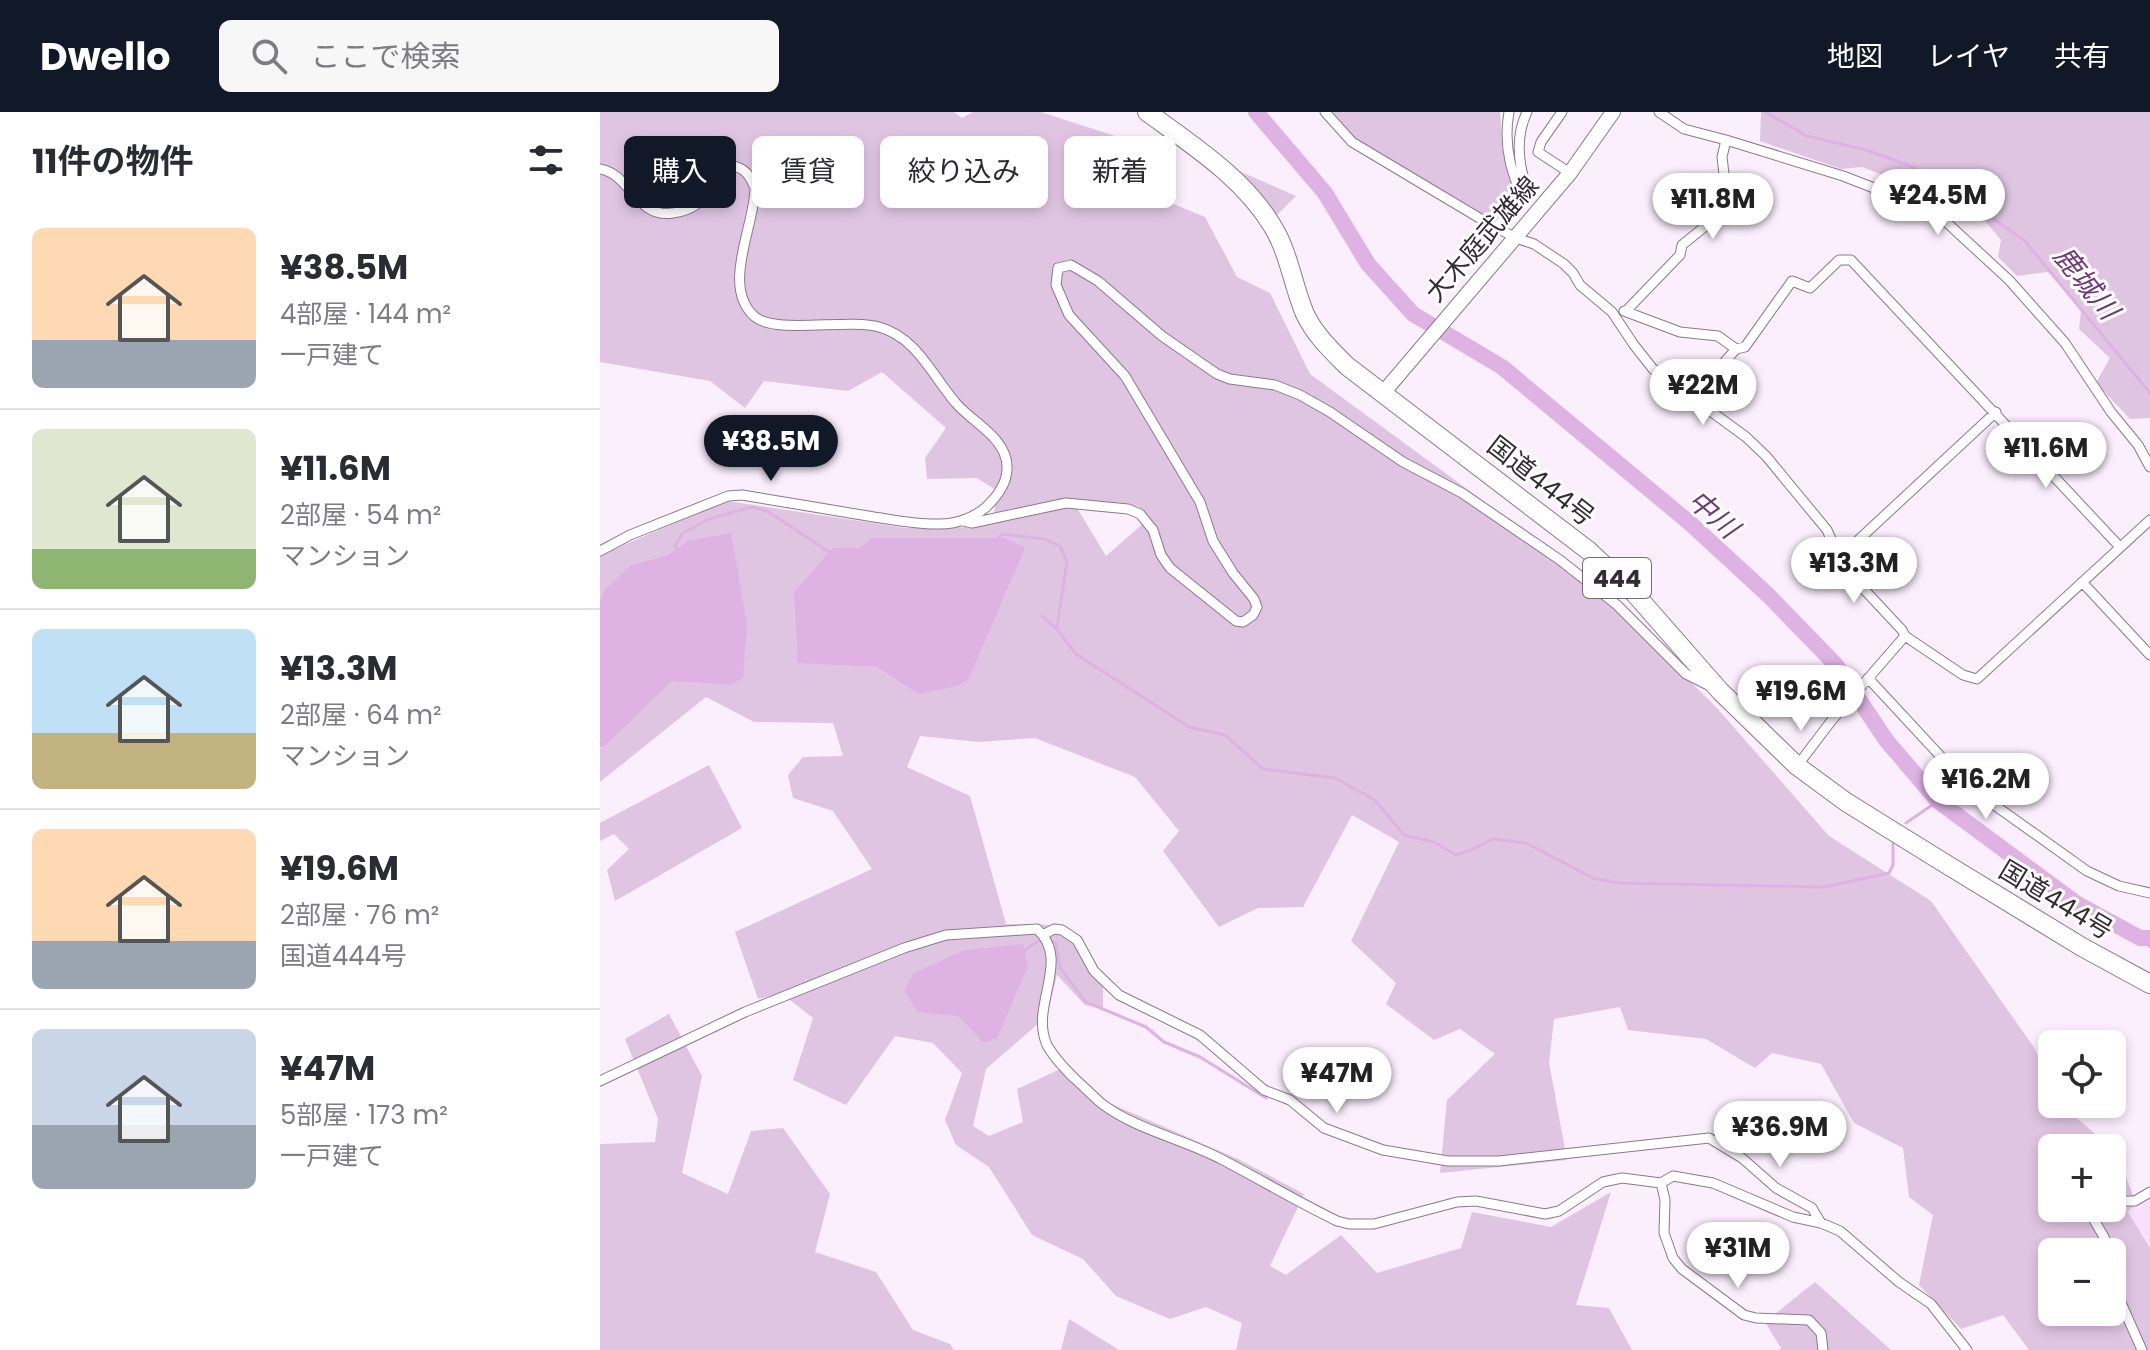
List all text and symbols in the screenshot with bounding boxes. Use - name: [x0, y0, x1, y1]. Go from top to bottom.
- search box: [219, 20, 779, 92]
- text: Dwello: [40, 30, 171, 83]
- icon: search: [247, 34, 291, 78]
- text: ここで検索: [311, 35, 461, 78]
- text: 地図: [1827, 37, 1883, 76]
- text: レイヤ: [1927, 37, 2010, 76]
- text: 共有: [2054, 37, 2110, 76]
- chip: 購入: [624, 136, 736, 208]
- chip: 賃貸: [752, 136, 864, 208]
- chip: 絞り込み: [880, 136, 1048, 208]
- chip: 新着: [1064, 136, 1176, 208]
- text: 11件の物件: [32, 137, 194, 185]
- icon: filters: [524, 138, 568, 182]
- street label: 大木庭武雄線: [1417, 168, 1547, 310]
- pin: ¥24.5M: [1873, 169, 2003, 237]
- pin: ¥11.8M: [1648, 173, 1778, 241]
- text: ¥24.5M: [1889, 177, 1987, 213]
- text: ¥11.8M: [1670, 181, 1756, 217]
- water label: 鹿城川: [2044, 238, 2129, 330]
- text: ¥38.5M: [280, 243, 408, 291]
- icon: home: [96, 260, 192, 356]
- text: 4部屋 · 144 m²: [280, 296, 451, 332]
- text: 一戸建て: [280, 337, 384, 373]
- pin: ¥22M: [1656, 359, 1750, 427]
- text: ¥22M: [1667, 367, 1739, 403]
- pin: ¥38.5M: [706, 415, 836, 483]
- pin: ¥11.6M: [1981, 422, 2111, 490]
- text: ¥38.5M: [722, 423, 820, 459]
- street label: 国道444号: [1480, 428, 1602, 534]
- text: ¥11.6M: [2004, 430, 2088, 466]
- text: ¥11.6M: [280, 444, 391, 492]
- icon: home: [96, 461, 192, 557]
- water label: 中川: [1679, 481, 1749, 549]
- text: 2部屋 · 54 m²: [280, 497, 441, 533]
- pin: ¥13.3M: [1789, 537, 1919, 605]
- text: マンション: [280, 538, 410, 574]
- text: ¥13.3M: [1809, 545, 1899, 581]
- road number: 444: [1583, 558, 1651, 598]
- text: ¥13.3M: [280, 644, 398, 692]
- icon: home: [96, 661, 192, 757]
- pin: ¥19.6M: [1736, 665, 1866, 733]
- text: ¥19.6M: [1756, 673, 1846, 709]
- text: 2部屋 · 64 m²: [280, 697, 442, 733]
- text: マンション: [280, 738, 410, 774]
- pin: ¥16.2M: [1921, 753, 2051, 821]
- text: ¥16.2M: [1941, 761, 2031, 797]
- text: ¥19.6M: [280, 844, 399, 892]
- street label: 国道444号: [1992, 852, 2120, 948]
- icon: home: [96, 861, 192, 957]
- text: 2部屋 · 76 m²: [280, 897, 439, 933]
- text: 国道444号: [280, 938, 407, 974]
- map controls: [2038, 1030, 2126, 1326]
- button: locate: [2038, 1030, 2126, 1118]
- text: ¥47M: [280, 1044, 375, 1092]
- pin: ¥47M: [1290, 1047, 1384, 1115]
- text: ¥47M: [1301, 1055, 1373, 1091]
- icon: home: [96, 1061, 192, 1157]
- text: 5部屋 · 173 m²: [280, 1097, 448, 1133]
- pin: ¥36.9M: [1715, 1101, 1845, 1169]
- text: ¥36.9M: [1732, 1109, 1828, 1145]
- button: +: [2038, 1134, 2126, 1222]
- text: 一戸建て: [280, 1138, 384, 1174]
- pin: ¥31M: [1691, 1222, 1785, 1290]
- text: ¥31M: [1705, 1230, 1771, 1266]
- button: −: [2038, 1238, 2126, 1326]

